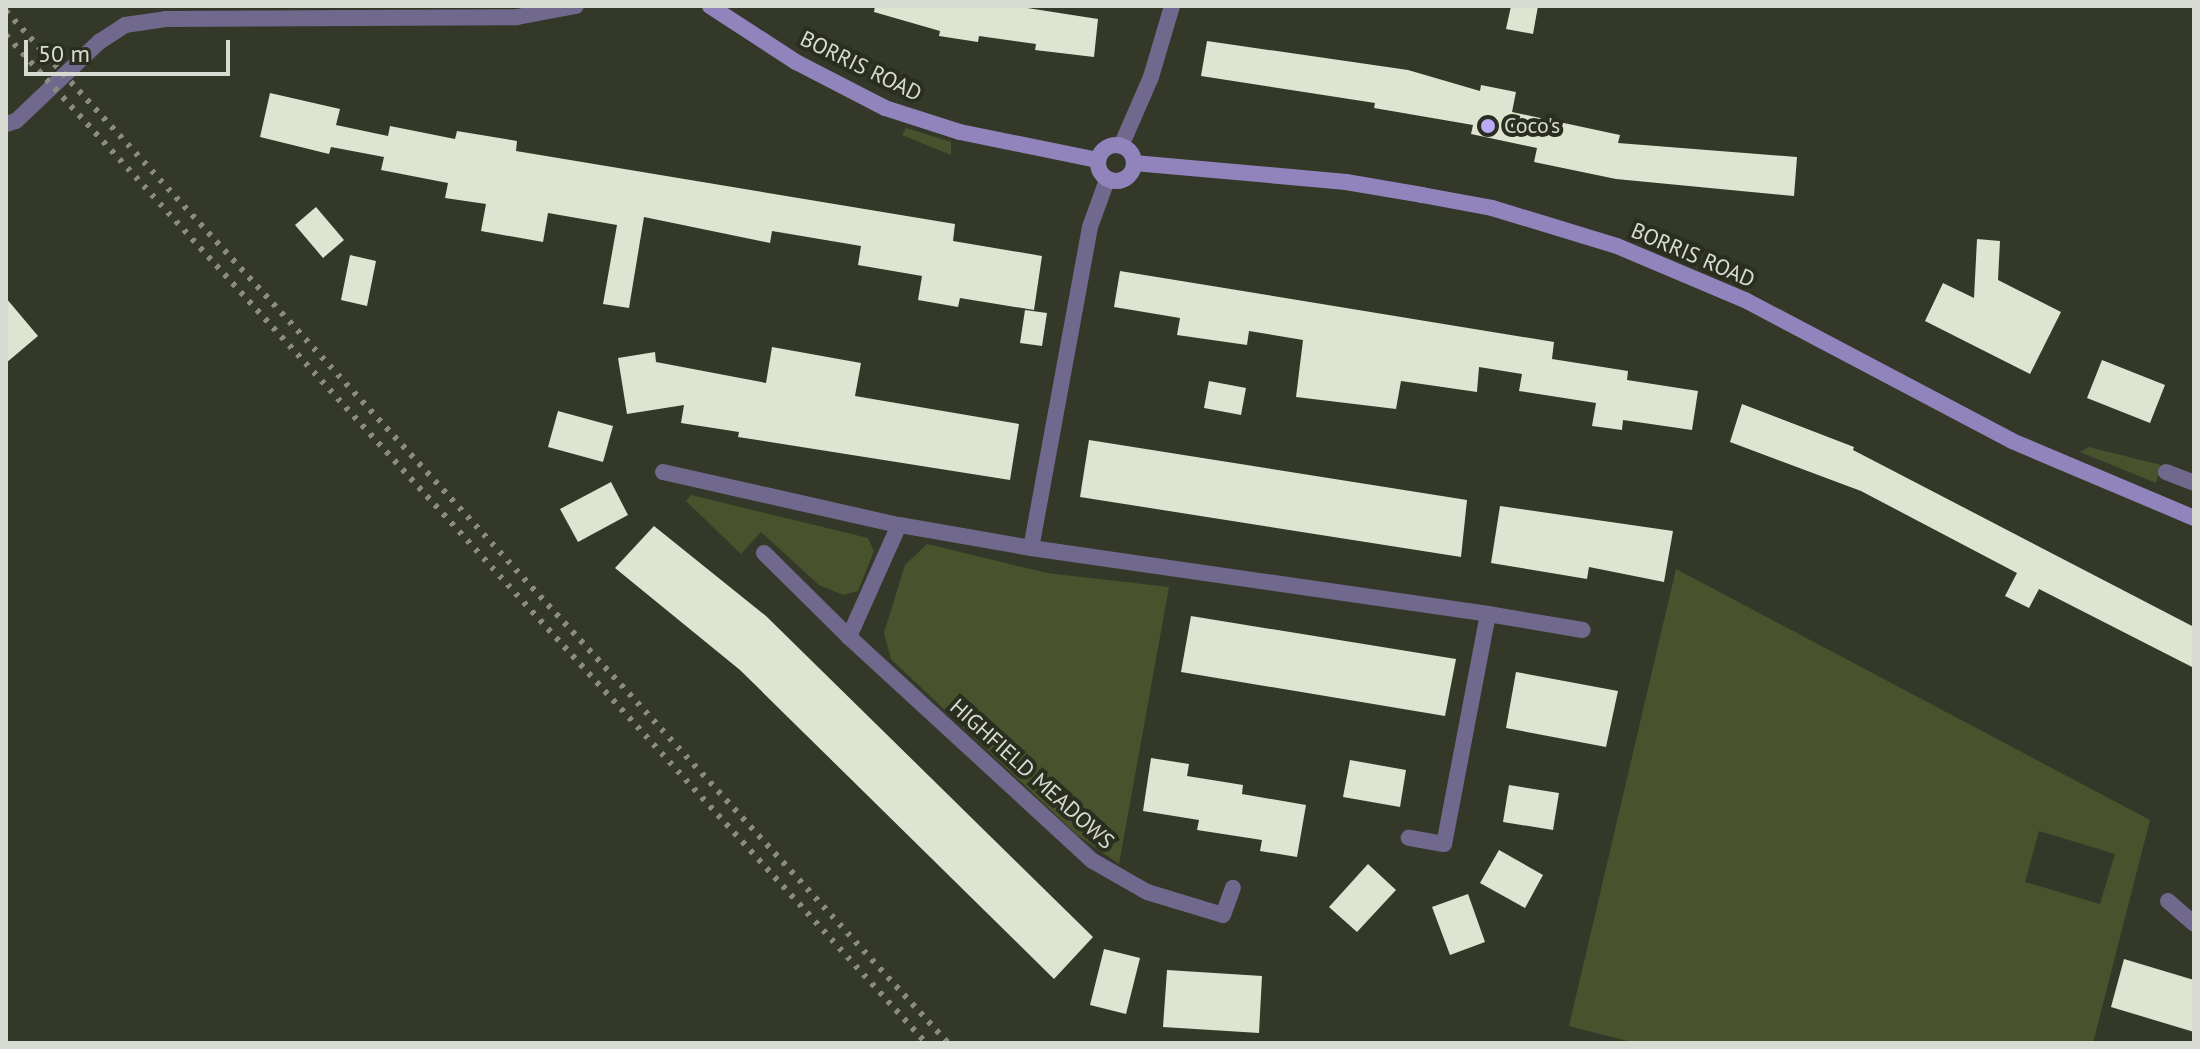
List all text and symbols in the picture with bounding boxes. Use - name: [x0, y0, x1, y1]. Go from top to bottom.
- scale bar: [28, 24, 234, 74]
- street label: BORRIS ROAD: [796, 25, 926, 107]
- text: 50 m: [38, 38, 90, 69]
- place label: Coco's: [1504, 113, 1560, 139]
- marker: Coco's: [1479, 117, 1497, 135]
- street label: BORRIS ROAD: [1627, 217, 1759, 293]
- street label: HIGHFIELD MEADOWS: [945, 693, 1119, 855]

